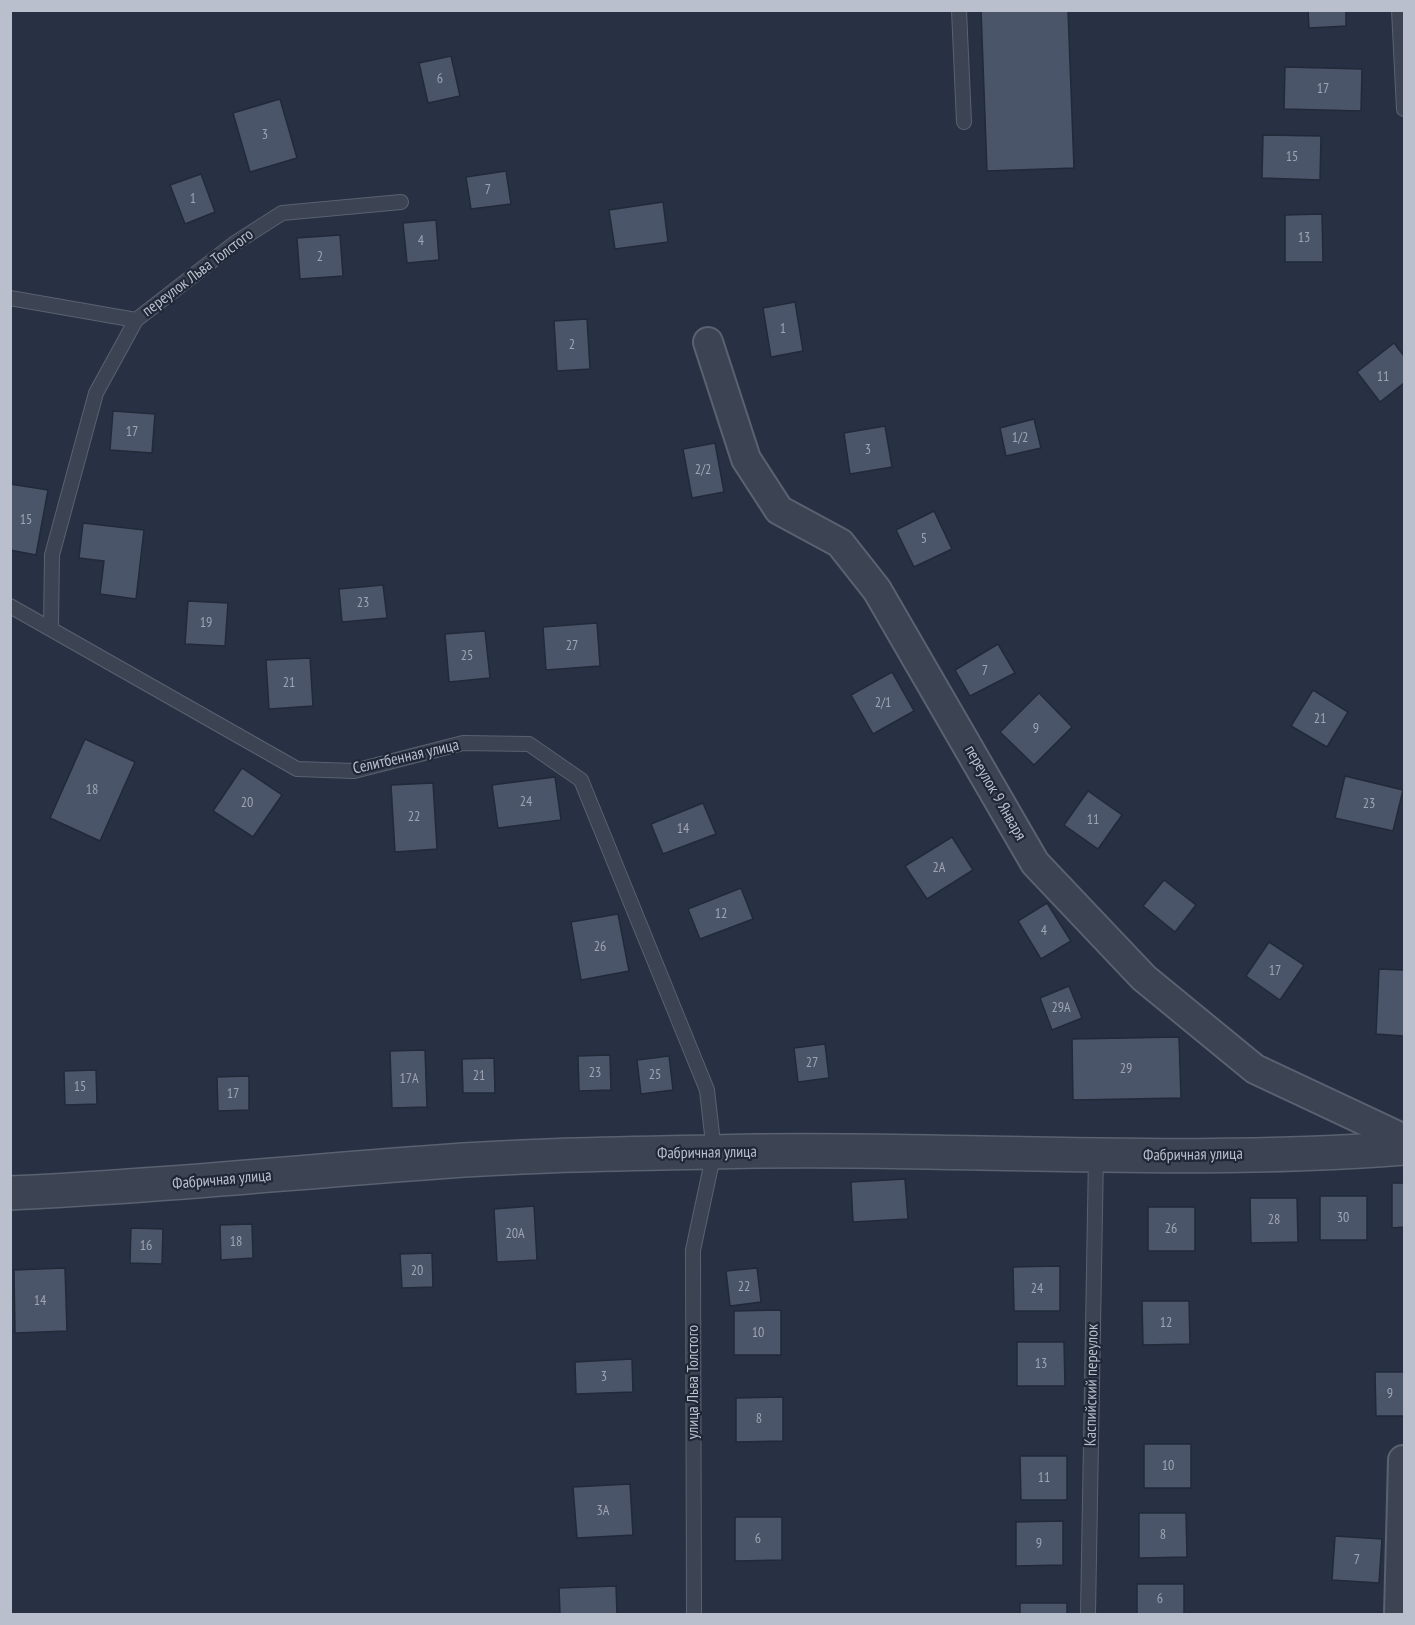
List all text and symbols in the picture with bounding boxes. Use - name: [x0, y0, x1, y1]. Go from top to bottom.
- house number: 6: [437, 71, 443, 87]
- house number: 17: [1317, 81, 1329, 97]
- house number: 3: [262, 127, 268, 143]
- house number: 15: [1286, 149, 1298, 165]
- house number: 7: [485, 182, 491, 198]
- house number: 1: [190, 191, 196, 207]
- street label: переулок Льва Толстого: [139, 225, 257, 321]
- house number: 13: [1298, 230, 1310, 246]
- house number: 4: [418, 233, 424, 249]
- house number: 2: [317, 249, 323, 265]
- house number: 1: [780, 321, 786, 337]
- house number: 2: [569, 337, 575, 353]
- house number: 11: [1377, 369, 1389, 385]
- house number: 17: [126, 424, 138, 440]
- house number: 1/2: [1012, 430, 1028, 446]
- house number: 3: [865, 442, 871, 458]
- house number: 2/2: [695, 462, 711, 478]
- house number: 15: [20, 512, 32, 528]
- house number: 5: [921, 531, 927, 547]
- house number: 23: [357, 595, 369, 611]
- house number: 19: [200, 615, 212, 631]
- house number: 27: [566, 638, 578, 654]
- house number: 25: [461, 648, 473, 664]
- house number: 7: [982, 663, 988, 679]
- house number: 21: [283, 675, 295, 691]
- house number: 2/1: [875, 695, 891, 711]
- house number: 21: [1314, 711, 1326, 727]
- house number: 9: [1033, 721, 1039, 737]
- street label: Селитбенная улица: [351, 735, 461, 779]
- street label: переулок 9 Января: [960, 742, 1030, 844]
- house number: 18: [86, 782, 98, 798]
- house number: 24: [520, 794, 532, 810]
- house number: 20: [241, 795, 253, 811]
- house number: 23: [1363, 796, 1375, 812]
- house number: 22: [408, 809, 420, 825]
- house number: 11: [1087, 812, 1099, 828]
- house number: 14: [677, 821, 689, 837]
- house number: 2А: [933, 860, 945, 876]
- house number: 12: [715, 906, 727, 922]
- house number: 4: [1041, 923, 1047, 939]
- house number: 26: [594, 939, 606, 955]
- house number: 17: [1269, 963, 1281, 979]
- house number: 29А: [1051, 1000, 1071, 1016]
- house number: 27: [806, 1055, 818, 1071]
- house number: 29: [1120, 1061, 1132, 1077]
- house number: 23: [589, 1065, 601, 1081]
- house number: 25: [649, 1067, 661, 1083]
- house number: 21: [473, 1068, 485, 1084]
- house number: 17А: [399, 1071, 419, 1087]
- house number: 15: [74, 1079, 86, 1095]
- house number: 17: [227, 1086, 239, 1102]
- street label: Фабричная улица: [657, 1143, 757, 1163]
- street label: Фабричная улица: [1143, 1145, 1243, 1165]
- street label: Фабричная улица: [172, 1166, 272, 1194]
- house number: 30: [1337, 1210, 1349, 1226]
- house number: 28: [1268, 1212, 1280, 1228]
- house number: 26: [1165, 1221, 1177, 1237]
- house number: 20А: [505, 1226, 525, 1242]
- house number: 18: [230, 1234, 242, 1250]
- house number: 16: [140, 1238, 152, 1254]
- house number: 20: [411, 1263, 423, 1279]
- house number: 22: [738, 1279, 750, 1295]
- house number: 24: [1031, 1281, 1043, 1297]
- house number: 14: [34, 1293, 46, 1309]
- house number: 12: [1160, 1315, 1172, 1331]
- street label: Каспийский переулок: [1081, 1324, 1103, 1446]
- street label: улица Льва Толстого: [683, 1325, 703, 1439]
- house number: 10: [752, 1325, 764, 1341]
- house number: 13: [1035, 1356, 1047, 1372]
- house number: 3: [601, 1369, 607, 1385]
- house number: 9: [1387, 1386, 1393, 1402]
- house number: 8: [756, 1411, 762, 1427]
- house number: 10: [1162, 1458, 1174, 1474]
- house number: 11: [1038, 1470, 1050, 1486]
- house number: 3А: [597, 1503, 609, 1519]
- house number: 8: [1160, 1527, 1166, 1543]
- house number: 6: [755, 1531, 761, 1547]
- house number: 9: [1036, 1536, 1042, 1552]
- house number: 7: [1354, 1552, 1360, 1568]
- house number: 6: [1157, 1591, 1163, 1607]

